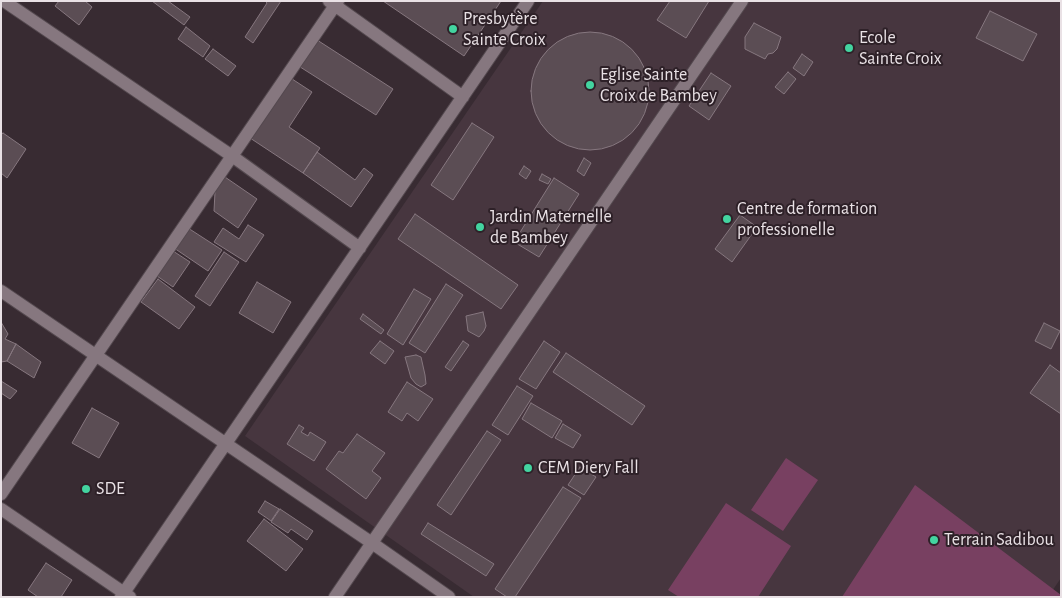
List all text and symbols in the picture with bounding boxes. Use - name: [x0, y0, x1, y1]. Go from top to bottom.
- place label: Presbytère Sainte Croix: [463, 8, 546, 50]
- marker: Presbytère Sainte Croix: [447, 23, 459, 35]
- place label: Ecole Sainte Croix: [859, 27, 942, 70]
- marker: Ecole Sainte Croix: [843, 42, 855, 54]
- place label: Eglise Sainte Croix de Bambey: [600, 64, 717, 106]
- marker: Eglise Sainte Croix de Bambey: [584, 79, 596, 91]
- place label: Centre de formation professionelle: [737, 198, 877, 240]
- place label: Jardin Maternelle de Bambey: [490, 206, 612, 248]
- marker: Centre de formation professionelle: [721, 213, 733, 225]
- marker: Jardin Maternelle de Bambey: [474, 221, 486, 233]
- place label: CEM Diery Fall: [538, 457, 639, 479]
- marker: CEM Diery Fall: [522, 462, 534, 474]
- place label: SDE: [96, 478, 125, 500]
- marker: SDE: [80, 483, 92, 495]
- place label: Terrain Sadibou: [944, 529, 1054, 551]
- marker: Terrain Sadibou: [928, 534, 940, 546]

